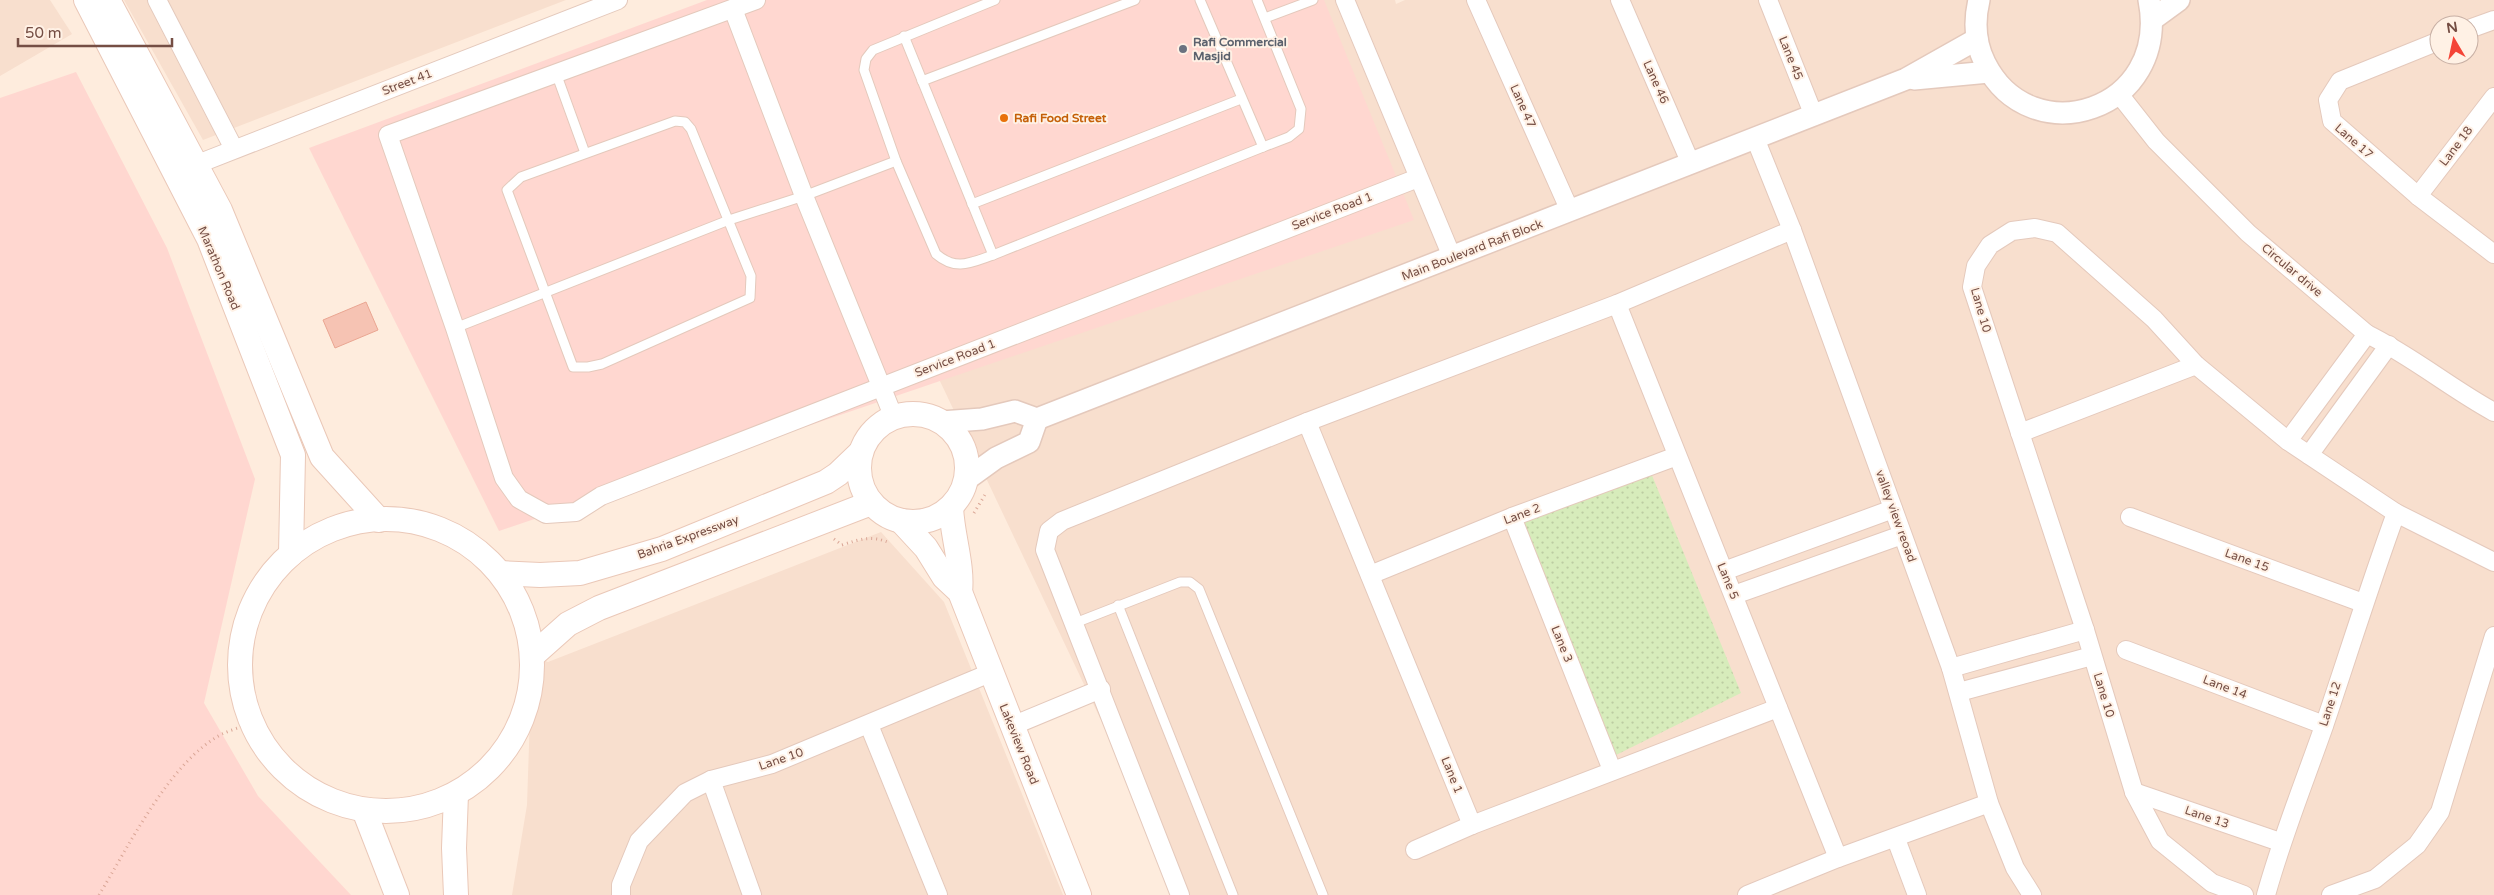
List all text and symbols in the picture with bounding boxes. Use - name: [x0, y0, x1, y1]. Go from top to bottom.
- scale bar: [18, 15, 171, 47]
- north arrow: [2429, 15, 2479, 65]
- text: N: [2445, 18, 2459, 37]
- text: 50 m: [25, 24, 62, 42]
- street label: Lane 45: [1776, 34, 1806, 82]
- place label: Rafi Commercial Masjid: [1193, 35, 1287, 64]
- marker: Rafi Commercial Masjid: [1177, 43, 1189, 55]
- street label: Lane 46: [1640, 58, 1672, 106]
- street label: Street 41: [380, 66, 434, 98]
- street label: Lane 47: [1507, 82, 1539, 130]
- place label: Rafi Food Street: [1014, 111, 1107, 125]
- marker: Rafi Food Street: [998, 112, 1010, 124]
- street label: Lane 17: [2332, 121, 2376, 161]
- street label: Lane 18: [2437, 123, 2475, 169]
- street label: Service Road 1: [1290, 189, 1374, 233]
- street label: Main Boulevard Rafi Block: [1400, 216, 1545, 283]
- street label: Marathon Road: [195, 224, 243, 312]
- street label: Circular drive: [2259, 240, 2325, 300]
- street label: Lane 10: [1968, 286, 1994, 334]
- street label: Service Road 1: [913, 336, 997, 380]
- street label: valley view reoad: [1873, 468, 1919, 564]
- street label: Lane 2: [1502, 501, 1542, 527]
- street label: Bahria Expressway: [635, 512, 741, 562]
- street label: Lane 15: [2223, 546, 2271, 574]
- street label: Lane 5: [1714, 561, 1742, 601]
- street label: Lane 3: [1548, 624, 1576, 664]
- street label: Lane 10: [2091, 671, 2118, 719]
- street label: Lane 14: [2201, 672, 2249, 702]
- street label: Lane 12: [2316, 680, 2344, 728]
- street label: Lakeview Road: [996, 702, 1042, 786]
- street label: Lane 10: [757, 745, 805, 773]
- street label: Lane 1: [1438, 755, 1466, 795]
- street label: Lane 13: [2183, 803, 2231, 831]

